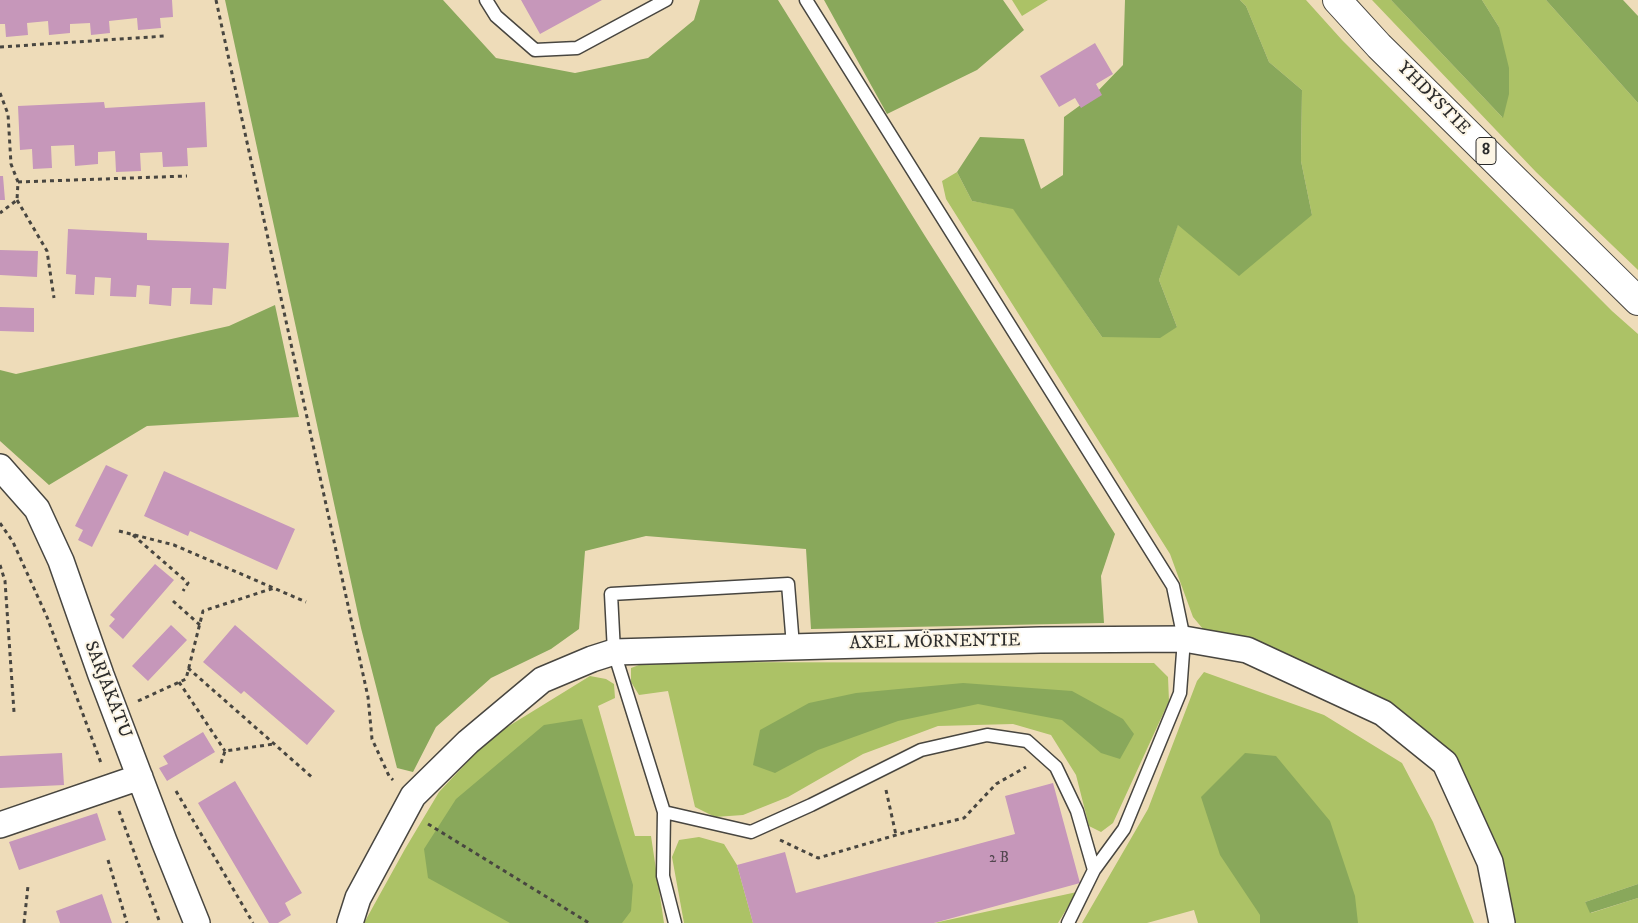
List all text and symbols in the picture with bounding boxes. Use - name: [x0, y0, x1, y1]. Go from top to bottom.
- street label: YHDYSTIE: [1392, 58, 1474, 140]
- road number: 8: [1476, 138, 1496, 164]
- street label: AXEL MÖRNENTIE: [849, 631, 1021, 655]
- street label: SARJAKATU: [79, 638, 135, 742]
- house number: 2 B: [989, 850, 1009, 868]

